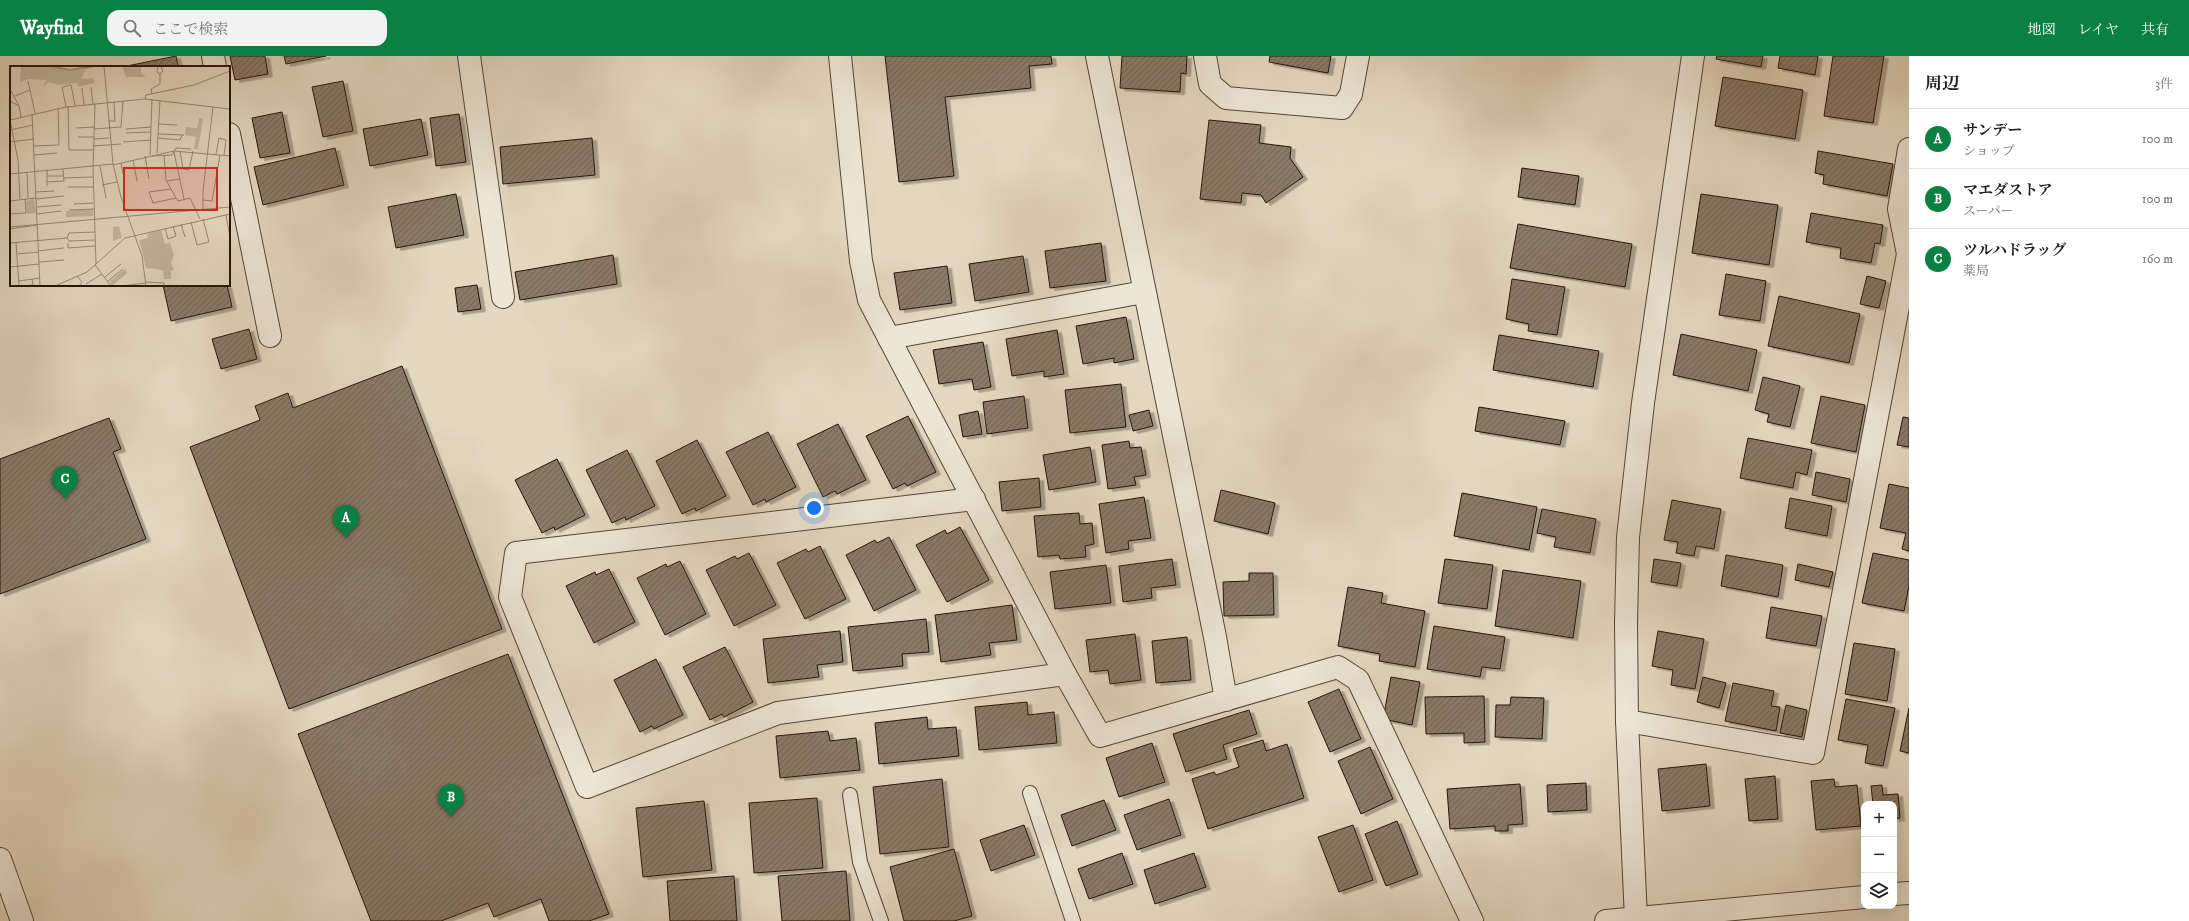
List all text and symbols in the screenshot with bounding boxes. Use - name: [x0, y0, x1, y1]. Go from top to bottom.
- search box: [107, 10, 387, 46]
- text: Wayfind: [20, 17, 83, 40]
- icon: search: [121, 17, 143, 39]
- text: ここで検索: [153, 20, 228, 39]
- text: 地図: [2028, 21, 2056, 39]
- text: レイヤ: [2078, 21, 2119, 39]
- text: 共有: [2141, 21, 2169, 39]
- inset map: [10, 66, 230, 286]
- text: 周辺: [1925, 73, 1959, 95]
- text: 3件: [2155, 76, 2173, 92]
- text: サンデー: [1963, 121, 2022, 140]
- text: A: [1934, 131, 1942, 147]
- text: 100 m: [2142, 131, 2173, 147]
- text: ショップ: [1963, 143, 2015, 159]
- text: マエダストア: [1963, 181, 2053, 200]
- text: B: [1934, 191, 1942, 207]
- text: 100 m: [2142, 191, 2173, 207]
- text: スーパー: [1963, 203, 2014, 219]
- text: ツルハドラッグ: [1963, 241, 2066, 260]
- text: C: [1934, 251, 1942, 267]
- text: 160 m: [2142, 251, 2173, 267]
- text: 薬局: [1963, 263, 1989, 279]
- pin: C: [52, 466, 78, 499]
- your location: [804, 498, 824, 518]
- pin: A: [333, 505, 359, 538]
- pin: B: [438, 784, 464, 817]
- map controls: [1861, 801, 1897, 909]
- button: +: [1861, 801, 1897, 837]
- button: −: [1861, 837, 1897, 873]
- button: layers: [1861, 873, 1897, 909]

